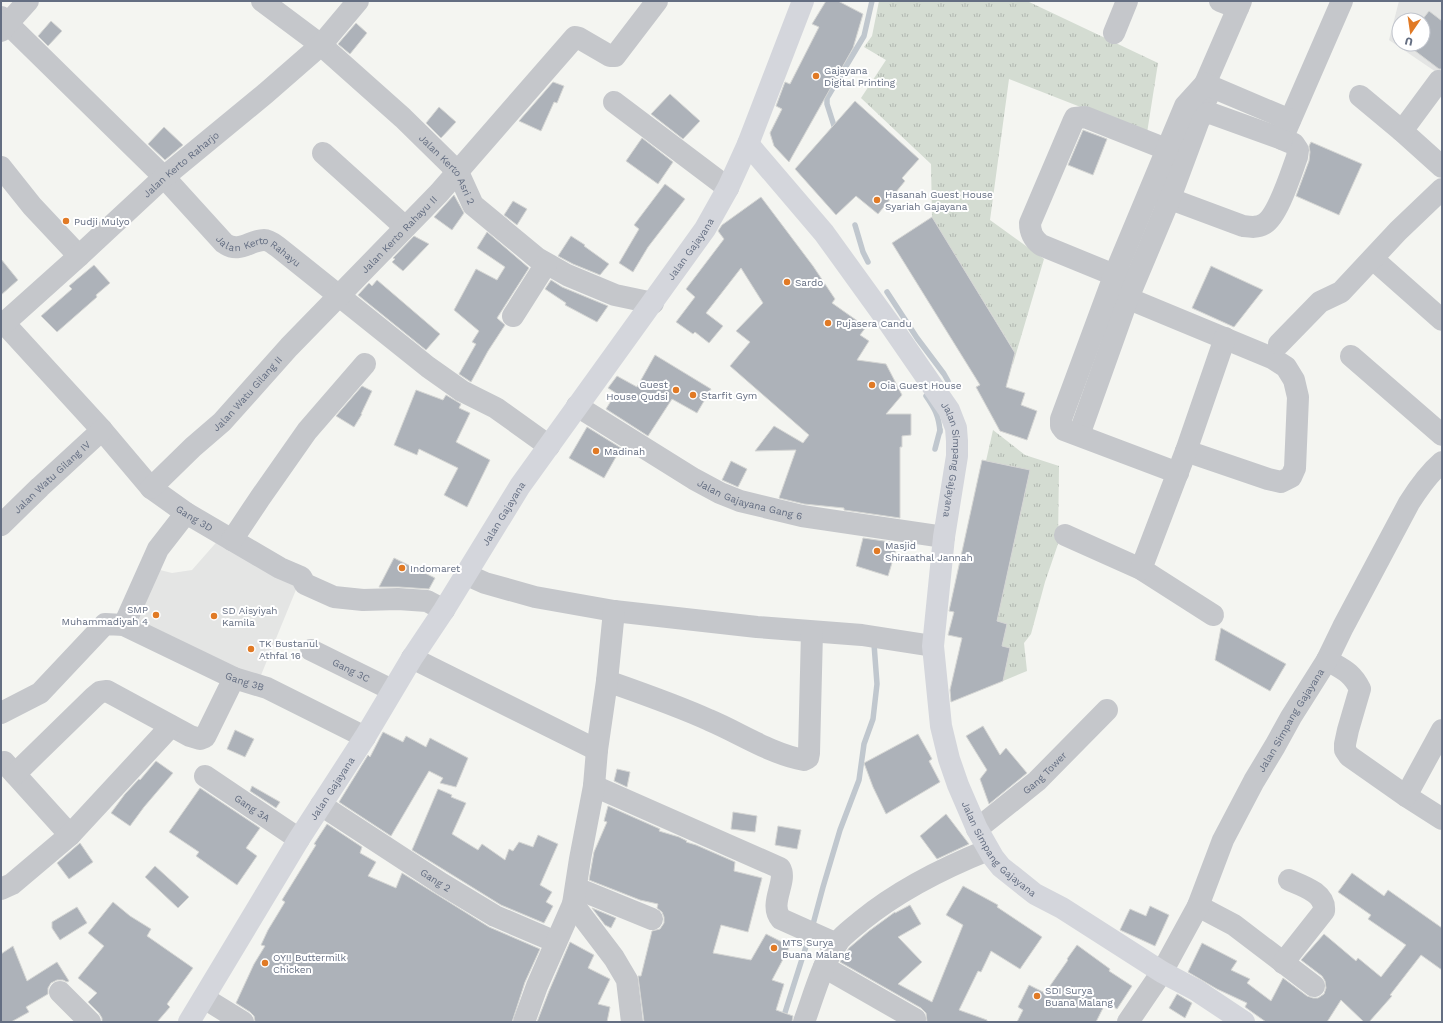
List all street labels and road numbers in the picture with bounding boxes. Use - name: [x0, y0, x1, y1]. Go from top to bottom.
- street label: Jalan Kerto Raharjo: [141, 129, 221, 199]
- street label: Jalan Kerto Asri 2: [417, 132, 477, 206]
- street label: Jalan Kerto Rahayu II: [359, 193, 439, 275]
- street label: Jalan Gajayana: [665, 216, 716, 282]
- street label: Jalan Kerto Rahayu: [214, 233, 303, 269]
- street label: Jalan Watu Gilang II: [210, 354, 284, 433]
- street label: Jalan Simpang Gajayana: [939, 399, 963, 519]
- street label: Jalan Watu Gilang IV: [11, 438, 93, 515]
- street label: Jalan Gajayana Gang 6: [696, 477, 804, 521]
- street label: Jalan Gajayana: [479, 479, 527, 547]
- street label: Gang 3D: [174, 502, 215, 533]
- street label: Gang 3C: [331, 656, 372, 684]
- street label: Jalan Simpang Gajayana: [1255, 666, 1326, 774]
- street label: Gang 3B: [224, 669, 266, 692]
- street label: Gang Tower: [1020, 749, 1069, 796]
- street label: Jalan Gajayana: [307, 754, 356, 822]
- street label: Gang 3A: [233, 792, 272, 824]
- street label: Jalan Simpang Gajayana: [960, 800, 1039, 899]
- street label: Gang 2: [419, 866, 453, 894]

